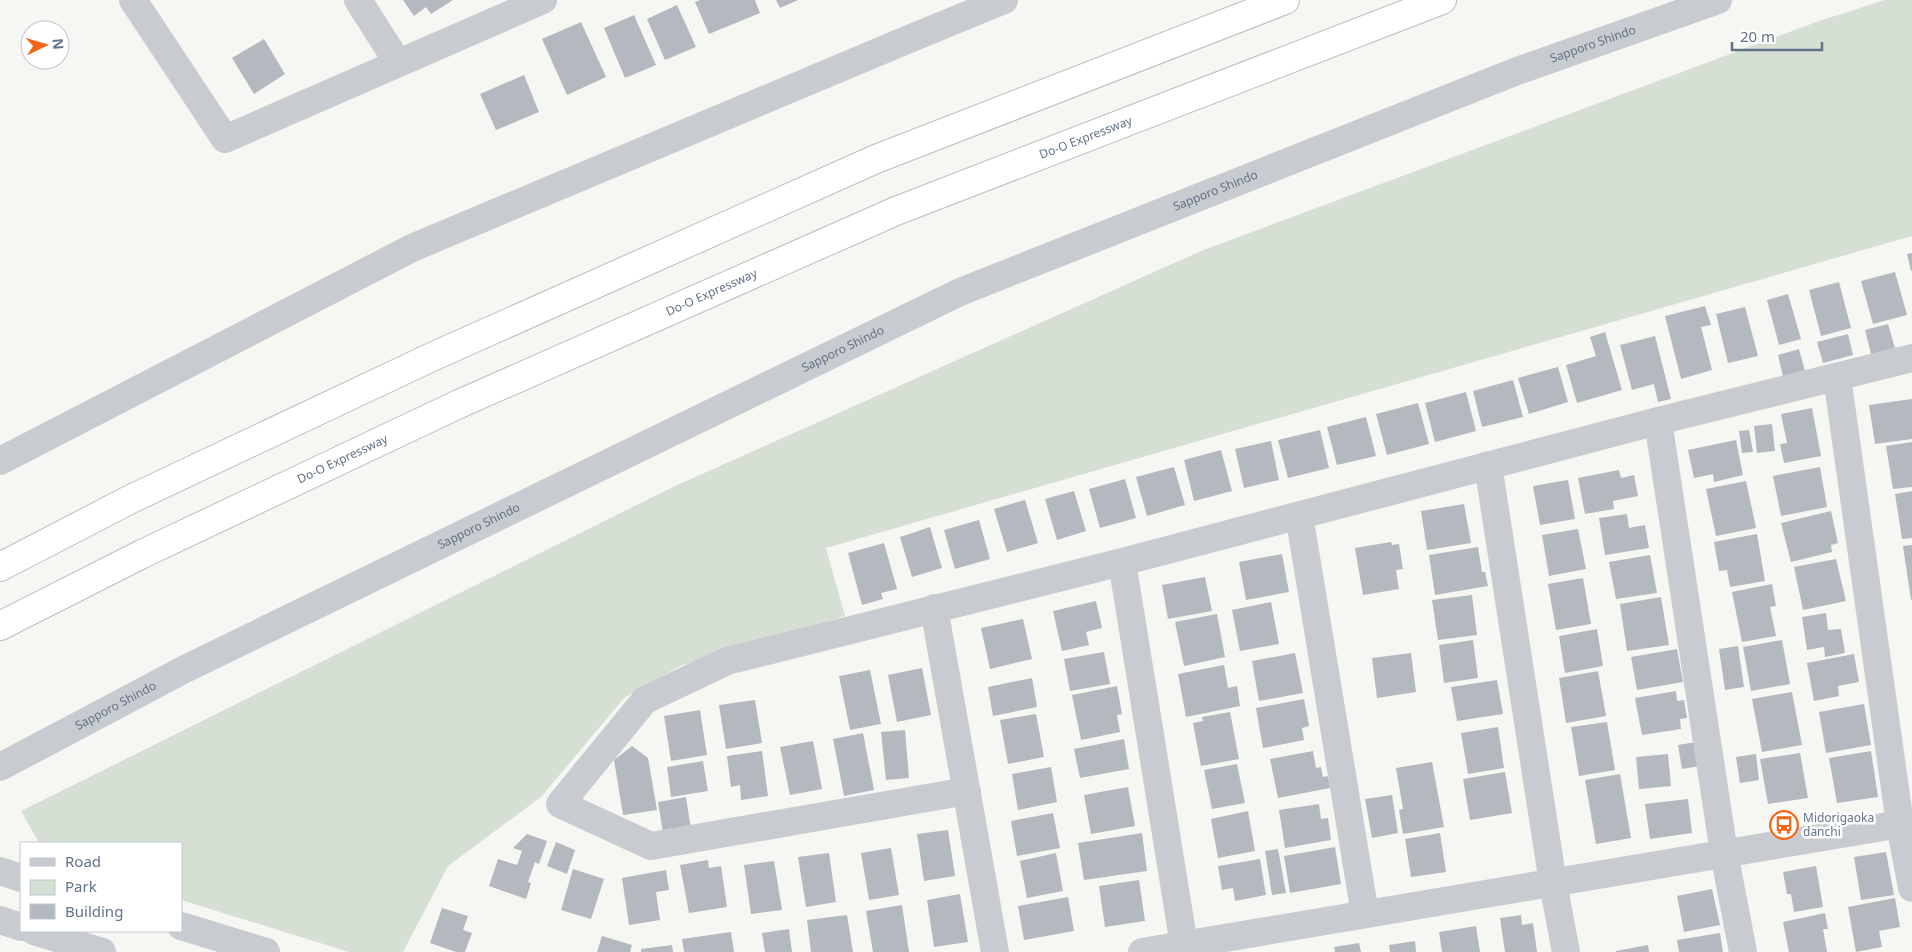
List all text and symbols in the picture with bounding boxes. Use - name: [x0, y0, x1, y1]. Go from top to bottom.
- north arrow: [20, 20, 70, 70]
- scale bar: [1732, 20, 1822, 52]
- street label: Sapporo Shindo: [1548, 21, 1638, 67]
- text: 20 m: [1740, 26, 1775, 46]
- text: N: [48, 37, 68, 50]
- street label: Do-O Expressway: [1037, 111, 1135, 163]
- street label: Sapporo Shindo: [1170, 166, 1260, 215]
- street label: Do-O Expressway: [663, 264, 760, 320]
- street label: Sapporo Shindo: [799, 321, 887, 376]
- street label: Do-O Expressway: [294, 430, 391, 487]
- street label: Sapporo Shindo: [434, 498, 523, 553]
- street label: Sapporo Shindo: [72, 677, 159, 734]
- place label: Midorigaoka danchi: [1803, 809, 1874, 840]
- bus stop icon: Midorigaoka danchi: [1769, 810, 1799, 840]
- legend: [20, 842, 182, 932]
- text: Road: [65, 851, 101, 871]
- text: Park: [65, 876, 97, 896]
- text: Building: [65, 901, 123, 921]

